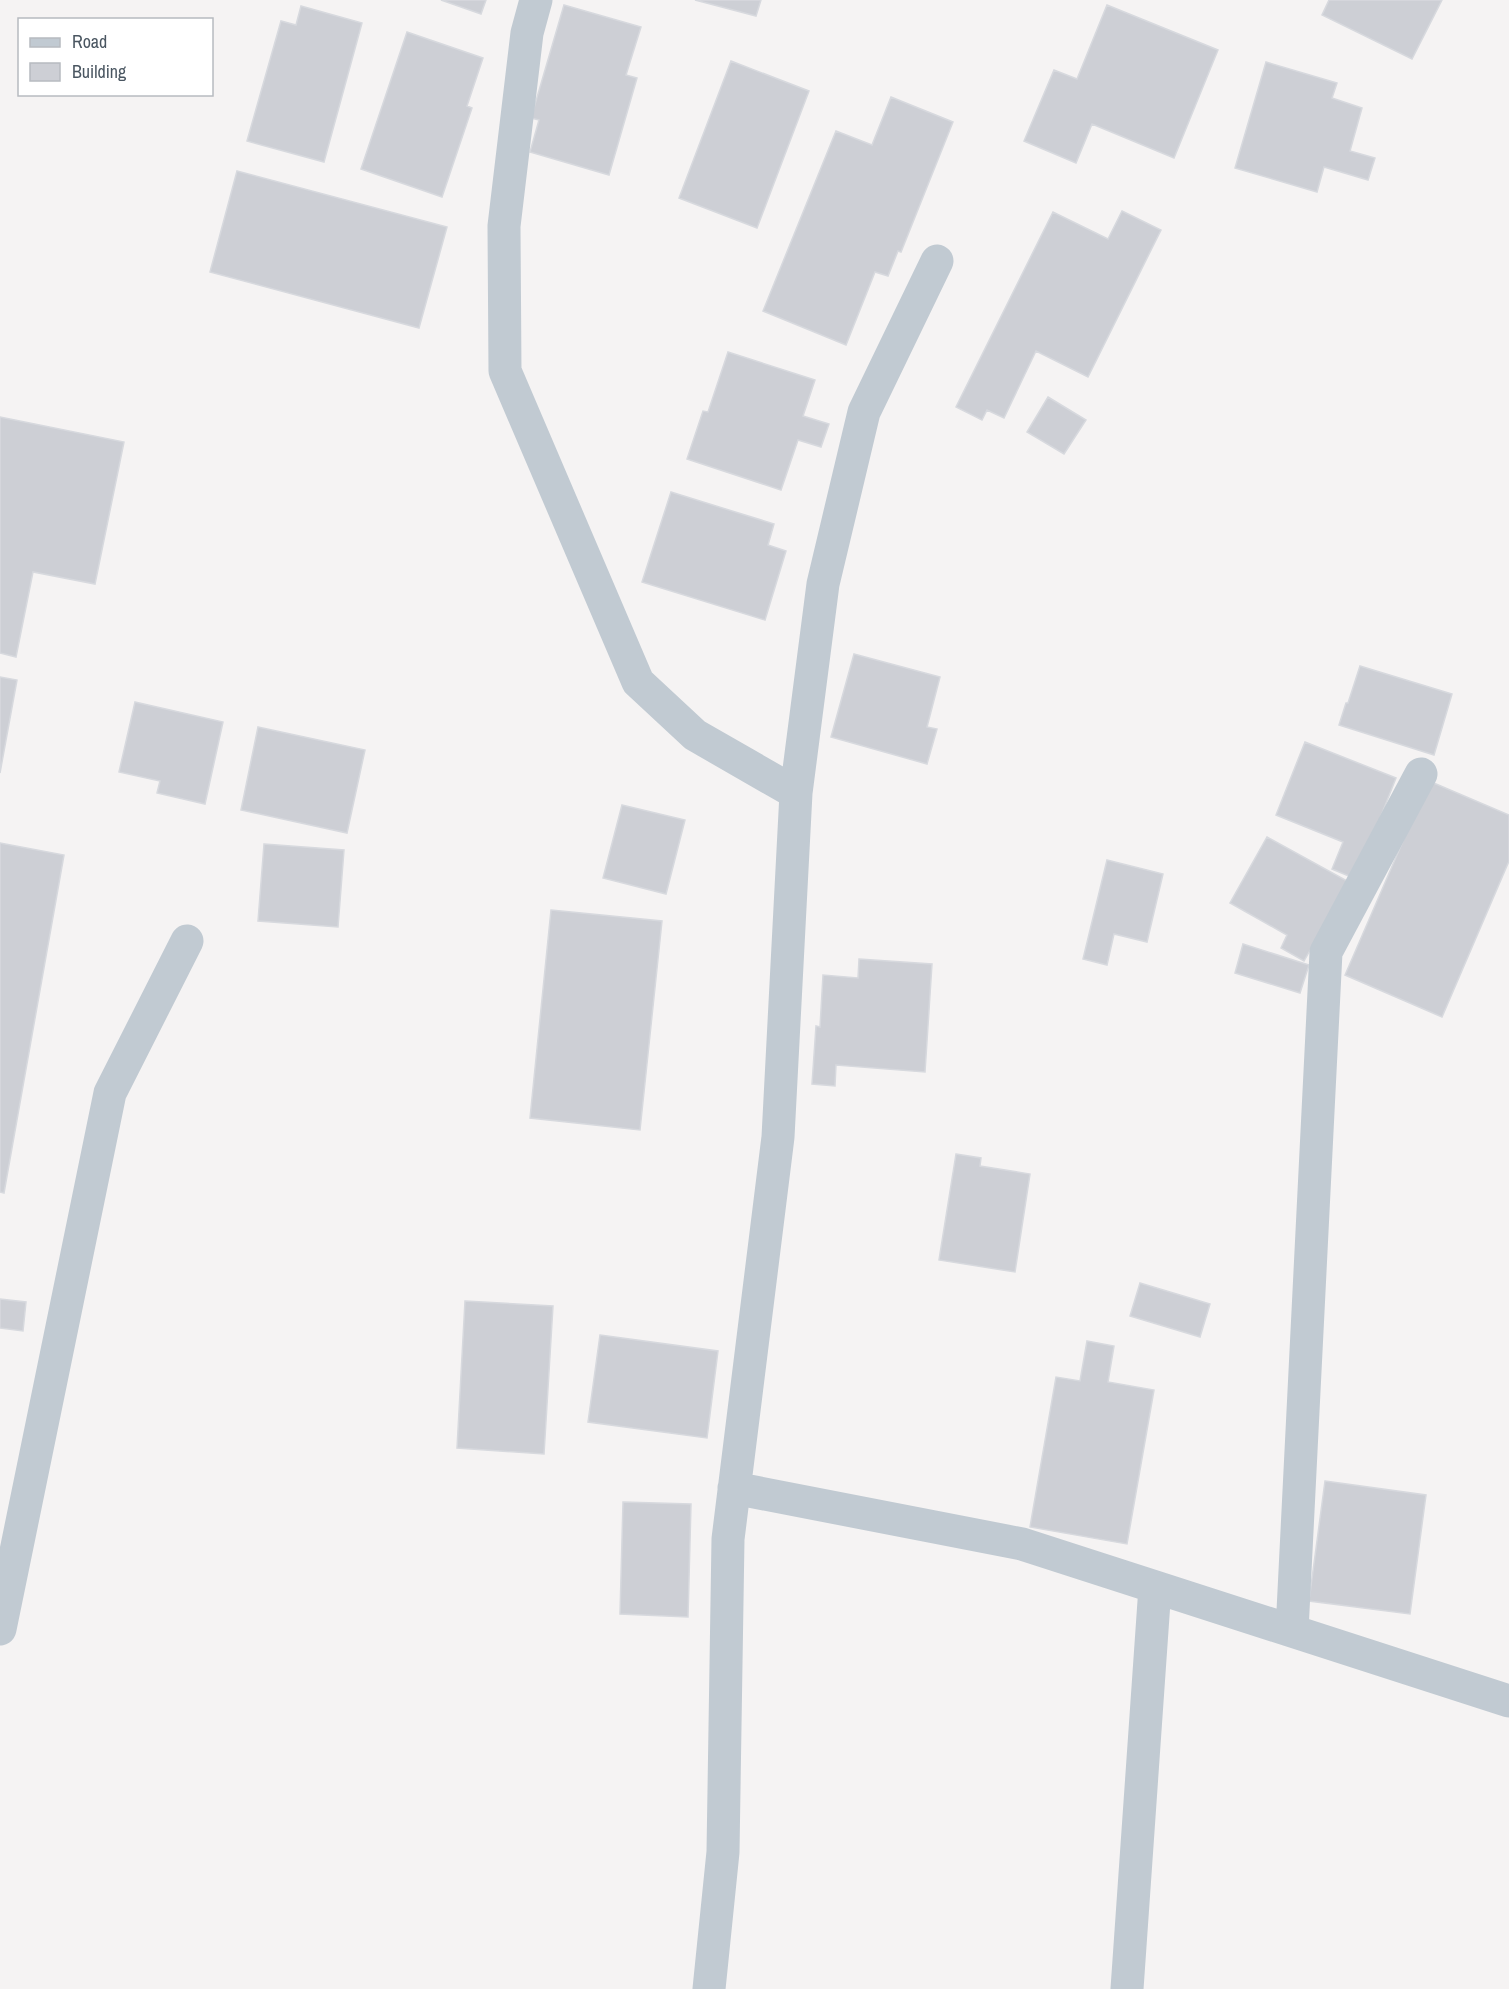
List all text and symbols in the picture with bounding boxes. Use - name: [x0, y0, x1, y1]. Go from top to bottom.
- legend: [18, 18, 213, 96]
- text: Road: [72, 29, 107, 54]
- text: Building: [72, 59, 127, 84]

